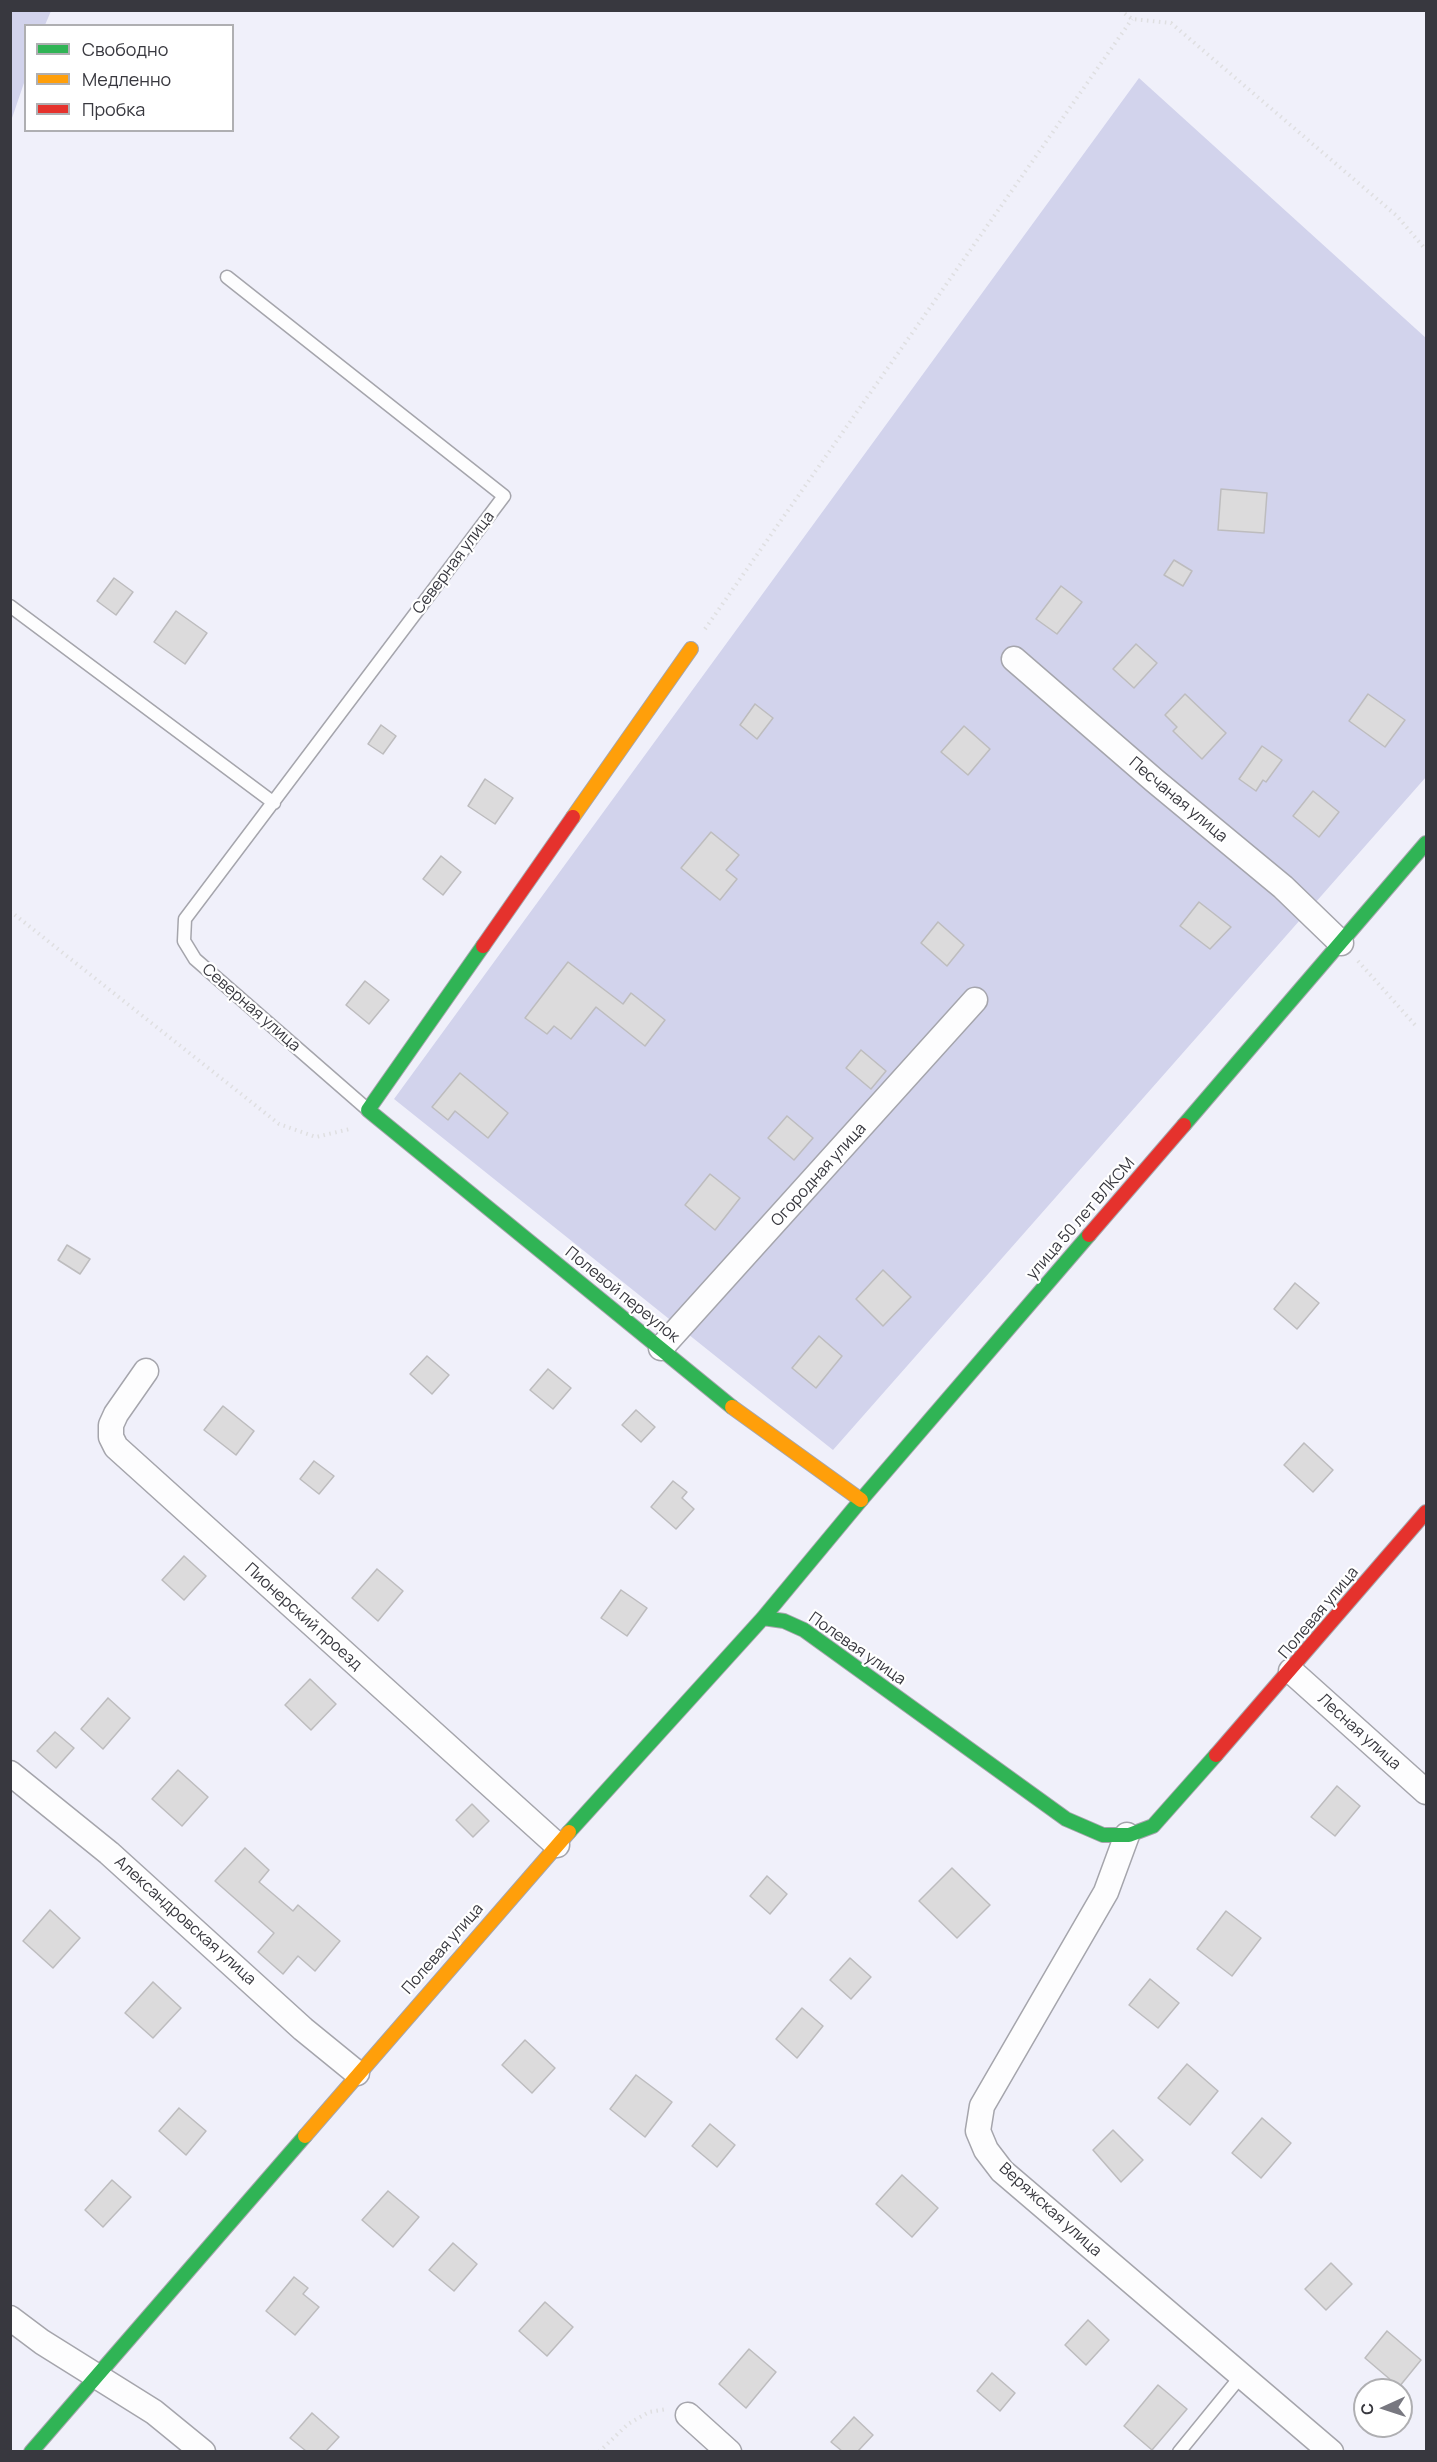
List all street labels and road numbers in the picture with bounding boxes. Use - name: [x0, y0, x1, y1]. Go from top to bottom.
- street label: Северная улица: [409, 508, 499, 618]
- street label: Песчаная улица: [1125, 753, 1231, 847]
- street label: Северная улица: [198, 960, 304, 1056]
- street label: Огородная улица: [768, 1119, 870, 1231]
- street label: улица 50 лет ВЛКСМ: [1023, 1154, 1139, 1284]
- street label: Полевой переулок: [561, 1243, 683, 1347]
- street label: Пионерский проезд: [241, 1559, 365, 1675]
- street label: Полевая улица: [1275, 1563, 1363, 1663]
- street label: Полевая улица: [805, 1609, 909, 1689]
- street label: Лесная улица: [1314, 1690, 1404, 1774]
- street label: Александровская улица: [110, 1852, 260, 1990]
- street label: Полевая улица: [398, 1900, 488, 1998]
- street label: Веряжская улица: [995, 2159, 1105, 2261]

